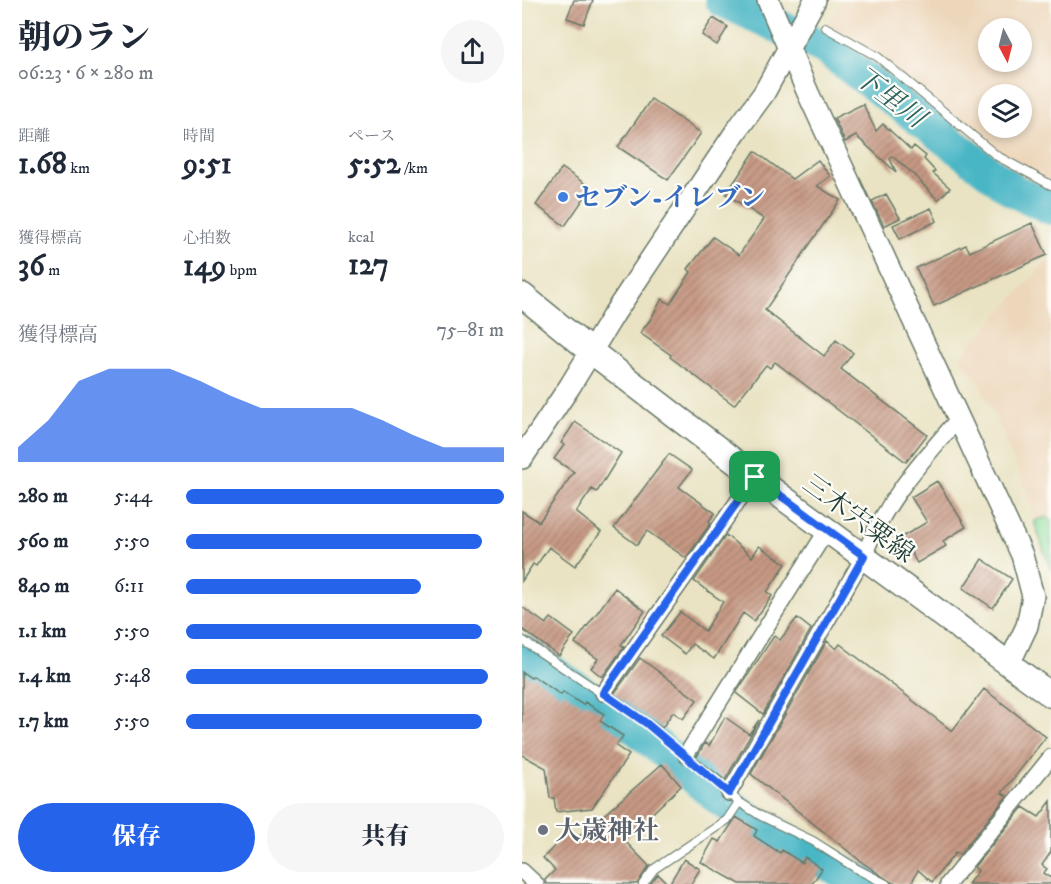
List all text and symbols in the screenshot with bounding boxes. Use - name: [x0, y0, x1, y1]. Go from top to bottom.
- text: 朝のラン: [18, 18, 150, 59]
- north arrow: [978, 18, 1032, 72]
- map controls: [978, 18, 1032, 138]
- button: share: [441, 20, 504, 83]
- water label: 下里川: [847, 60, 934, 138]
- text: 06:23 · 6 × 280 m: [18, 61, 153, 86]
- button: layers: [978, 84, 1032, 138]
- text: 距離: [18, 126, 50, 146]
- text: 時間: [183, 126, 215, 146]
- text: ペース: [348, 126, 395, 146]
- text: 1.68: [18, 146, 67, 183]
- text: 9:51: [183, 146, 232, 183]
- text: 5:52: [348, 146, 400, 183]
- text: km: [67, 158, 90, 178]
- text: /km: [400, 158, 428, 178]
- place label: セブン-イレブン: [575, 182, 765, 215]
- marker: セブン-イレブン: [556, 190, 570, 204]
- text: kcal: [348, 227, 374, 247]
- text: 獲得標高: [18, 228, 82, 248]
- text: 心拍数: [183, 228, 231, 248]
- text: 127: [348, 247, 389, 284]
- text: 36: [18, 248, 45, 285]
- text: 149: [183, 248, 226, 285]
- text: m: [45, 260, 60, 280]
- text: bpm: [226, 260, 257, 280]
- text: 75–81 m: [436, 318, 504, 343]
- text: 獲得標高: [18, 323, 98, 348]
- pin: [729, 451, 780, 502]
- icon: arrive: [738, 460, 771, 493]
- street label: 三木宍粟線: [796, 468, 920, 571]
- text: 280 m: [18, 484, 68, 509]
- text: 5:44: [114, 484, 152, 509]
- text: 560 m: [18, 529, 68, 554]
- text: 5:50: [114, 529, 150, 554]
- text: 840 m: [18, 574, 70, 599]
- text: 6:11: [114, 574, 144, 599]
- text: 1.1 km: [18, 619, 67, 644]
- text: 5:50: [114, 619, 150, 644]
- text: 1.4 km: [18, 664, 71, 689]
- text: 5:48: [114, 664, 151, 689]
- text: 1.7 km: [18, 709, 69, 734]
- text: 5:50: [114, 709, 150, 734]
- button: 保存: [18, 803, 255, 872]
- button: 共有: [267, 803, 504, 872]
- place label: 大歳神社: [555, 815, 659, 848]
- marker: 大歳神社: [536, 823, 550, 837]

